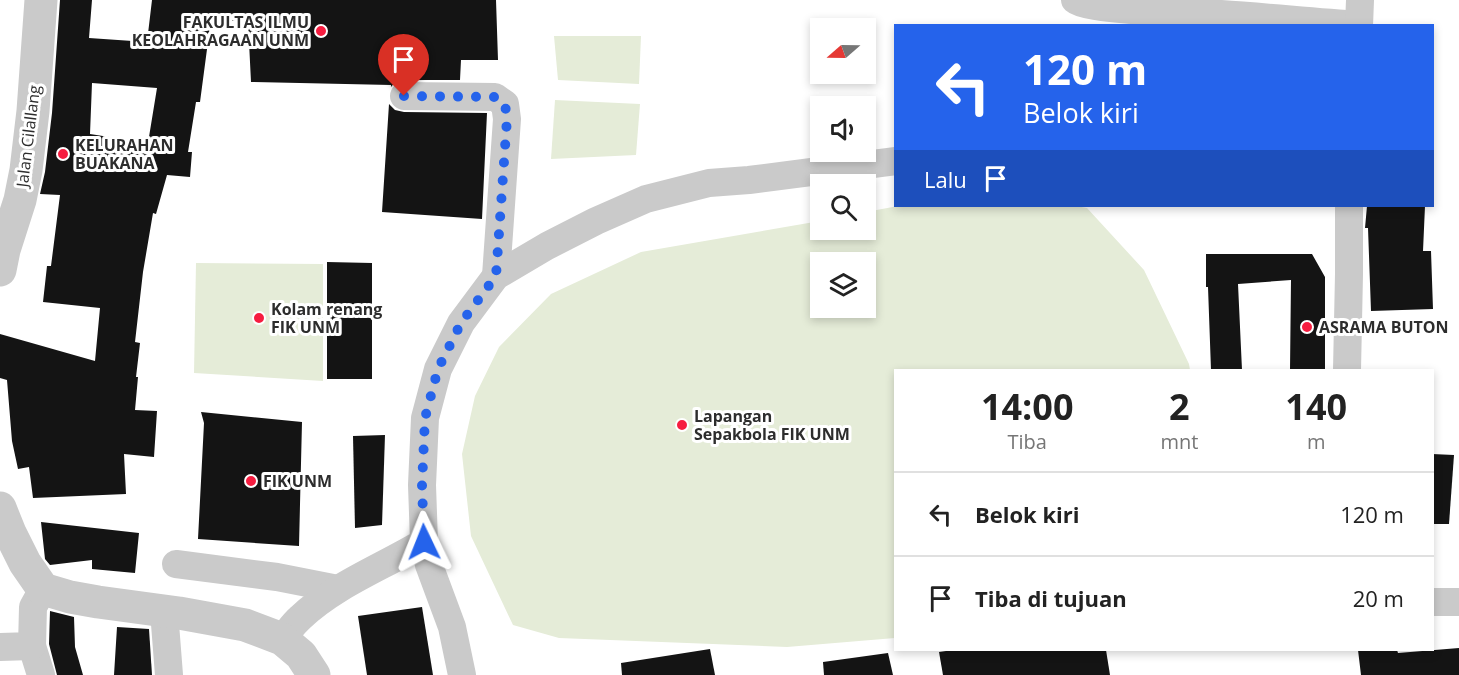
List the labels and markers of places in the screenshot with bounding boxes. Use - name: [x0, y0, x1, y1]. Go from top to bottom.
- place label: FAKULTAS ILMU KEOLAHRAGAAN UNM: [132, 11, 309, 51]
- marker: FAKULTAS ILMU KEOLAHRAGAAN UNM: [314, 24, 328, 38]
- pin: [378, 34, 429, 96]
- place label: KELURAHAN BUAKANA: [75, 134, 174, 174]
- marker: KELURAHAN BUAKANA: [56, 147, 70, 161]
- place label: Kolam renang FIK UNM: [271, 298, 382, 338]
- marker: Kolam renang FIK UNM: [252, 311, 266, 325]
- place label: ASRAMA BUTON: [1319, 316, 1449, 338]
- marker: ASRAMA BUTON: [1300, 320, 1314, 334]
- place label: Lapangan Sepakbola FIK UNM: [694, 405, 850, 445]
- marker: Lapangan Sepakbola FIK UNM: [675, 418, 689, 432]
- place label: FIK UNM: [263, 470, 332, 492]
- marker: FIK UNM: [244, 474, 258, 488]

